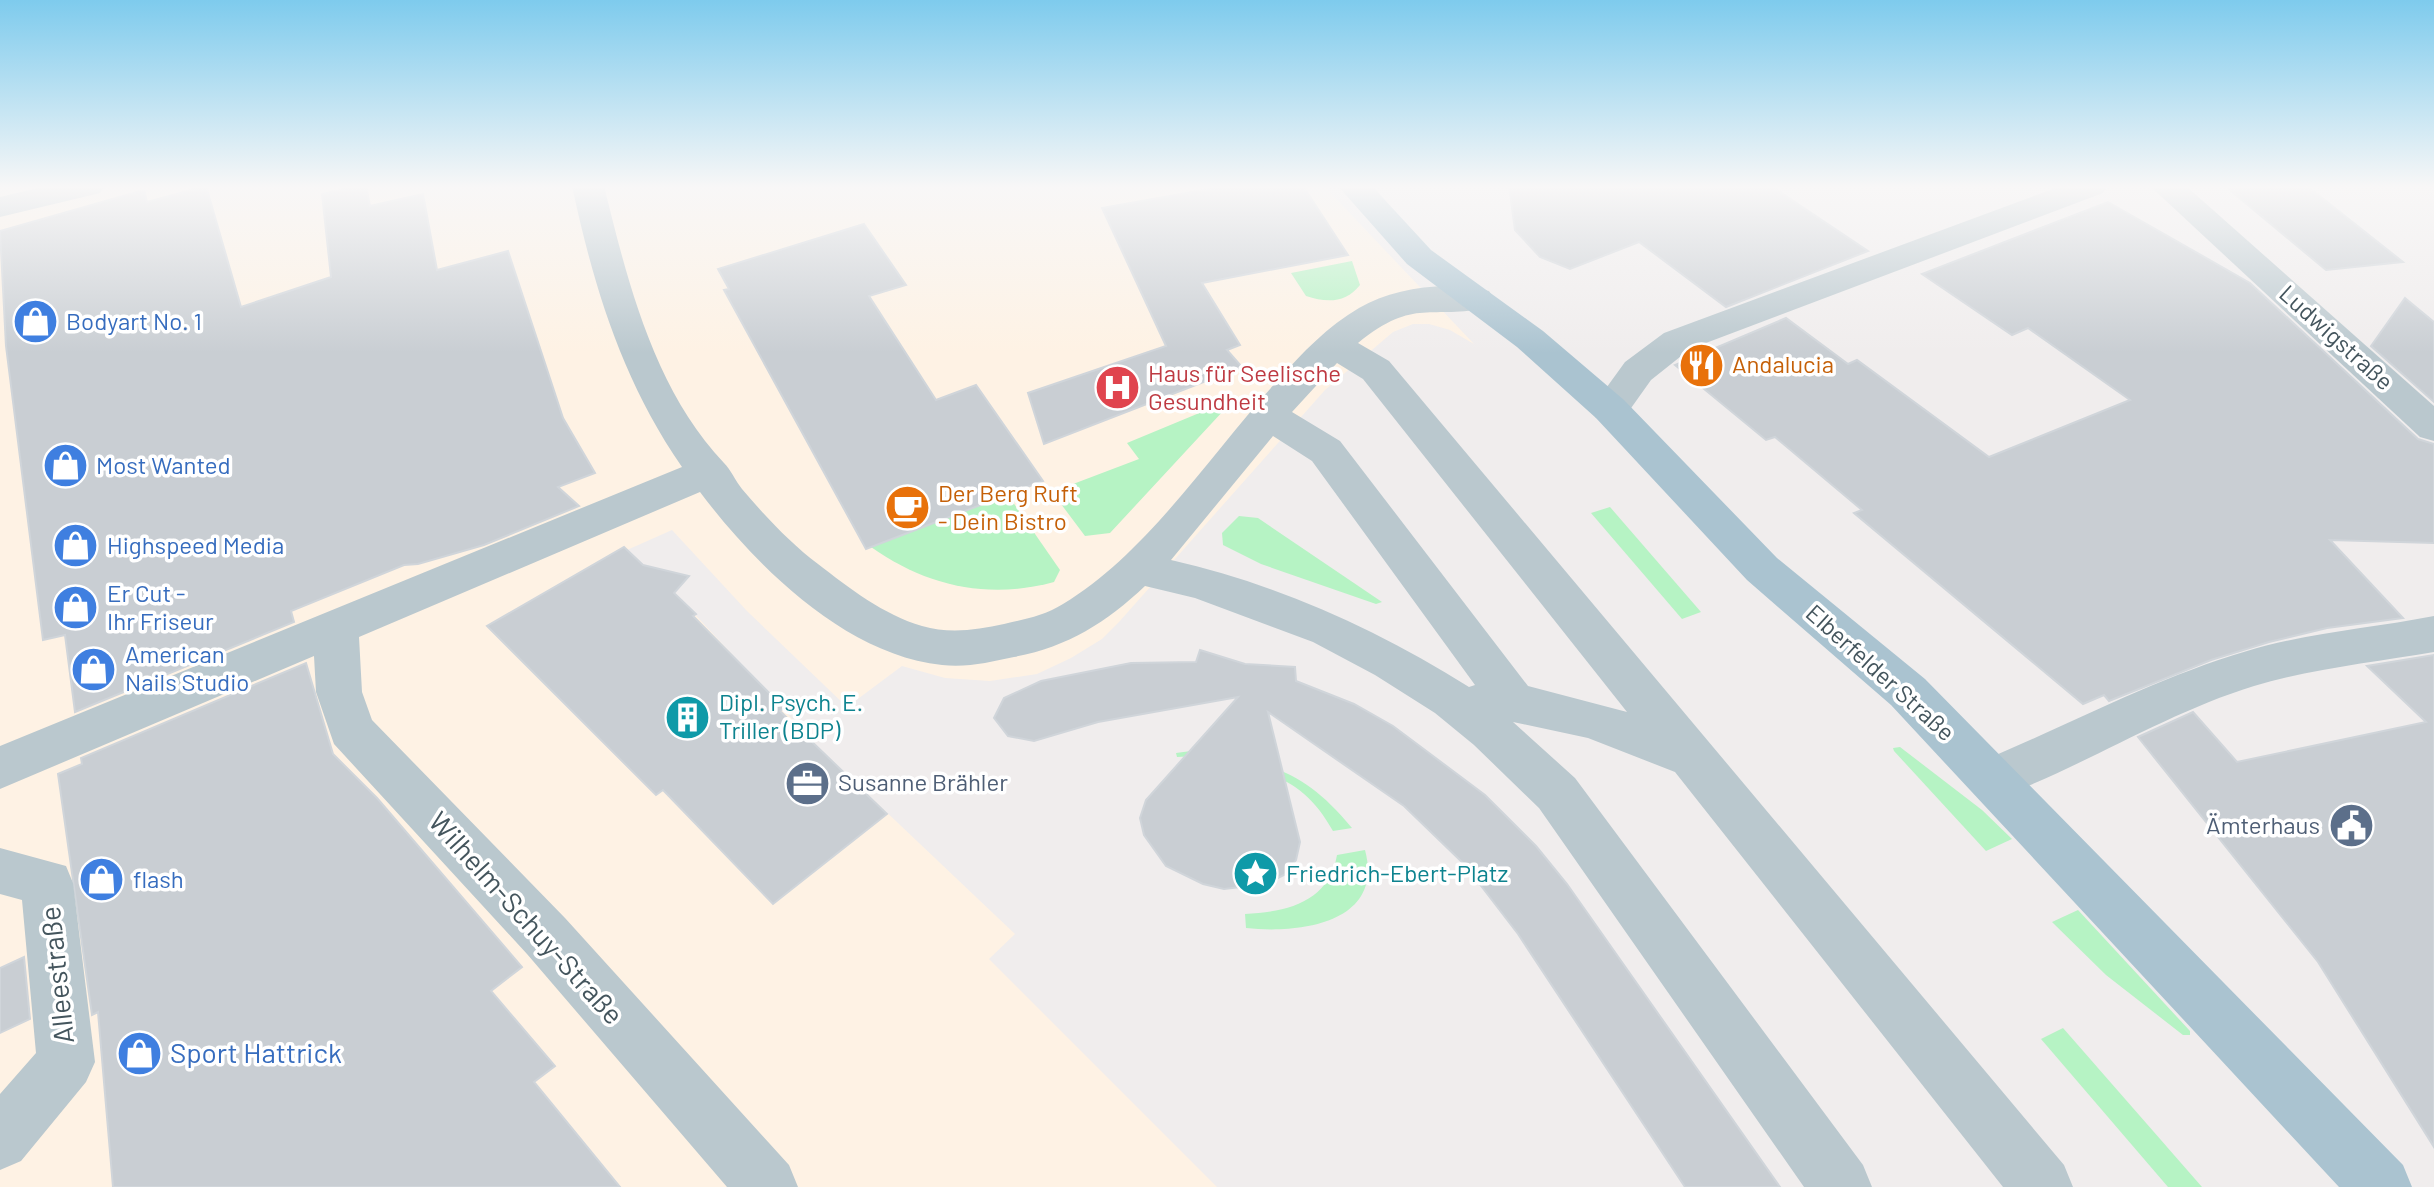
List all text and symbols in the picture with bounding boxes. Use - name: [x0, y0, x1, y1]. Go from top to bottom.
- street label: Ludwigstraße: [2274, 278, 2400, 396]
- shop icon: Bodyart No. 1: [11, 298, 59, 346]
- place label: Bodyart No. 1: [66, 306, 202, 335]
- restaurant icon: Andalucia: [1677, 341, 1725, 389]
- place label: Andalucia: [1732, 349, 1834, 378]
- place label: Haus für Seelische Gesundheit: [1148, 358, 1341, 415]
- hospital icon: Haus für Seelische Gesundheit: [1093, 364, 1141, 412]
- shop icon: Most Wanted: [41, 442, 89, 490]
- place label: Most Wanted: [96, 450, 231, 479]
- place label: Der Berg Ruft - Dein Bistro: [938, 478, 1078, 535]
- cafe icon: Der Berg Ruft - Dein Bistro: [883, 484, 931, 532]
- shop icon: Highspeed Media: [52, 522, 100, 570]
- place label: Highspeed Media: [107, 530, 284, 559]
- place label: Er Cut - Ihr Friseur: [107, 578, 214, 635]
- shop icon: Er Cut - Ihr Friseur: [52, 584, 100, 632]
- street label: Elberfelder Straße: [1801, 598, 1961, 746]
- place label: American Nails Studio: [125, 639, 249, 696]
- shop icon: American Nails Studio: [70, 645, 118, 693]
- place label: Dipl. Psych. E. Triller (BDP): [719, 687, 863, 744]
- building icon: Dipl. Psych. E. Triller (BDP): [664, 693, 712, 741]
- office icon: Susanne Brähler: [783, 759, 831, 807]
- place label: Susanne Brähler: [838, 767, 1008, 796]
- public building icon: Ämterhaus: [2327, 802, 2375, 850]
- street label: Wilhelm-Schuy-Straße: [422, 804, 631, 1031]
- place label: Ämterhaus: [2206, 810, 2320, 839]
- place icon: Friedrich-Ebert-Platz: [1231, 850, 1279, 898]
- shop icon: flash: [78, 856, 126, 904]
- place label: Friedrich-Ebert-Platz: [1286, 858, 1508, 887]
- place label: flash: [133, 864, 184, 893]
- street label: Alleestraße: [32, 905, 80, 1046]
- shop icon: Sport Hattrick: [115, 1029, 163, 1077]
- place label: Sport Hattrick: [170, 1035, 342, 1069]

